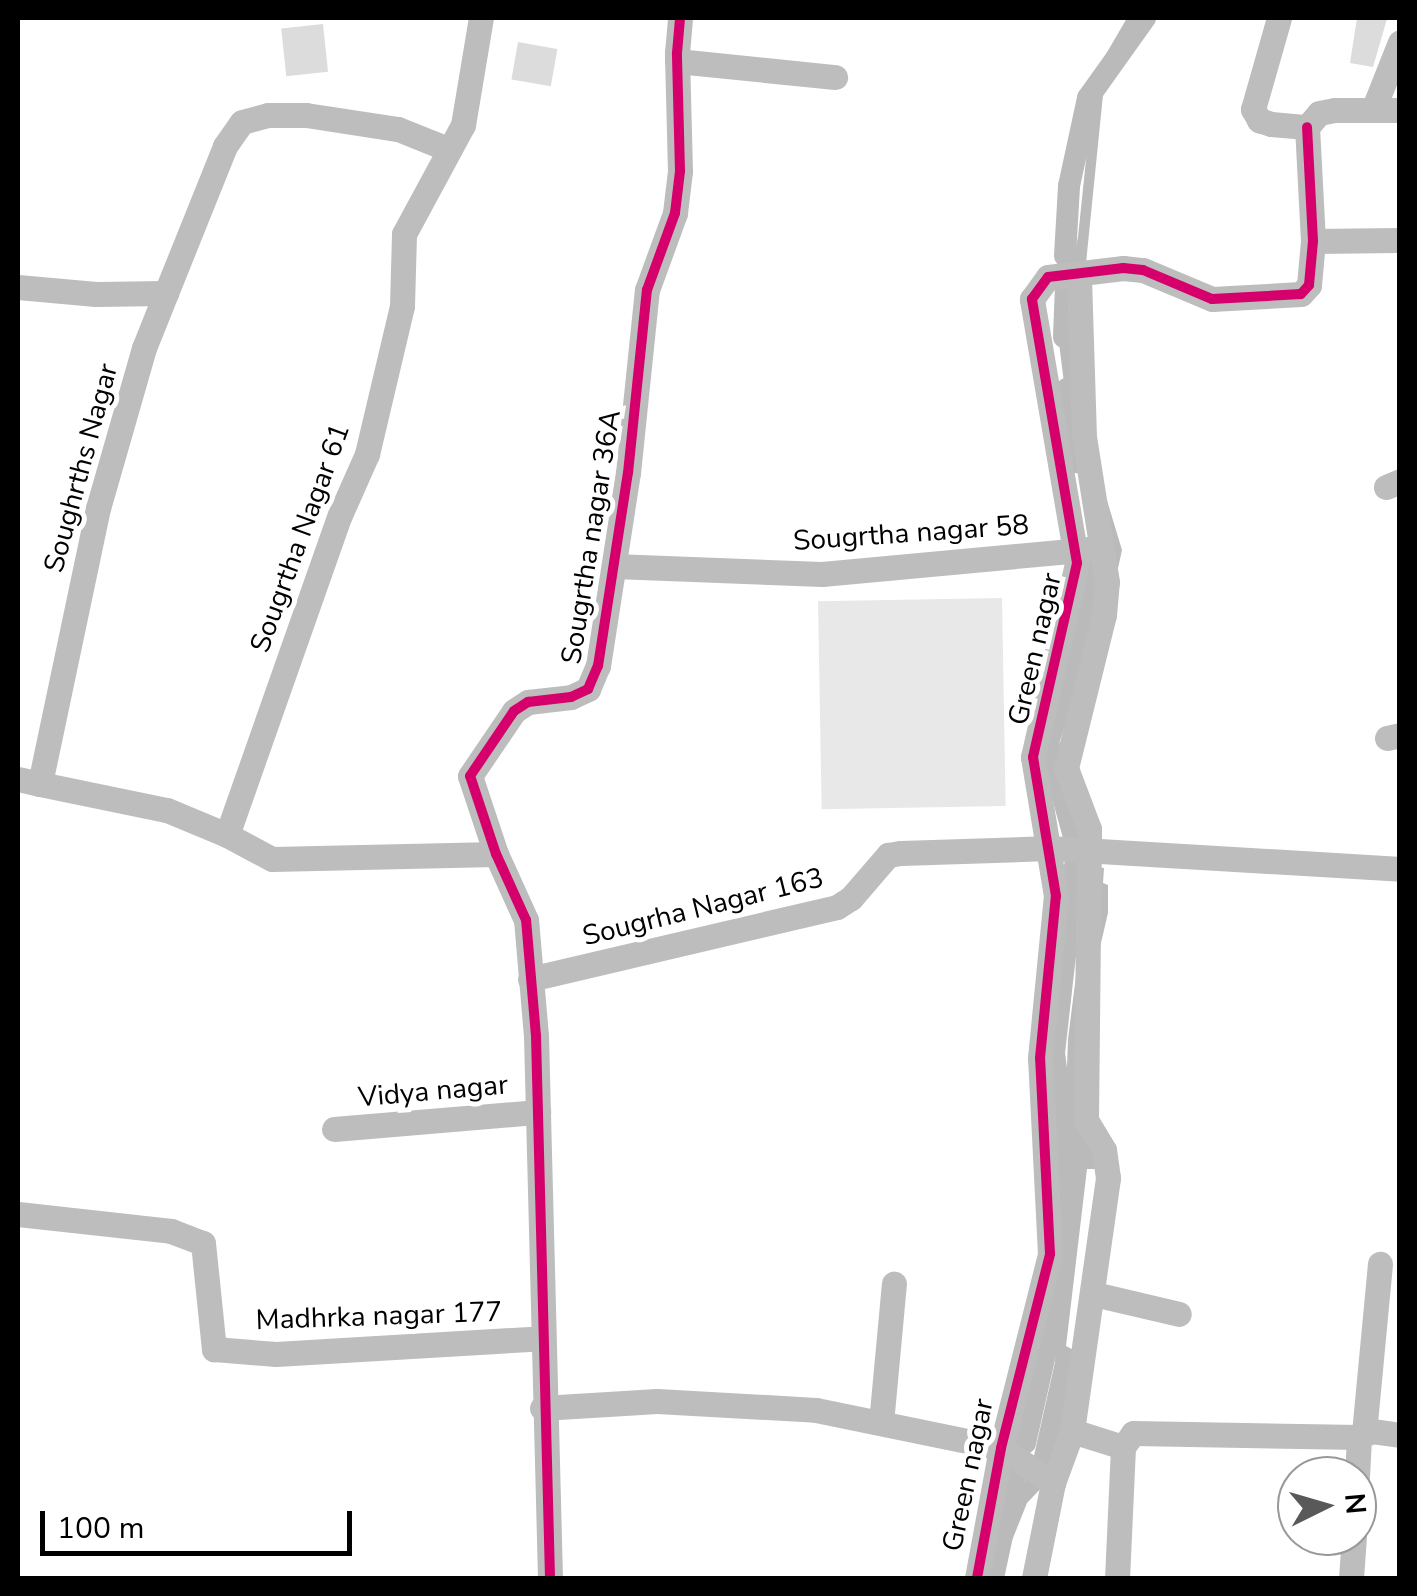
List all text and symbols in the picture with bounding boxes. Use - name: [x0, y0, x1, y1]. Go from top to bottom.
- street label: Soughrths Nagar: [37, 360, 125, 576]
- street label: Sougrtha nagar 36A: [554, 408, 628, 666]
- street label: Sougrtha Nagar 61: [243, 419, 357, 657]
- street label: Sougrtha nagar 58: [792, 508, 1030, 558]
- street label: Green nagar: [1001, 570, 1069, 728]
- street label: Sougrha Nagar 163: [579, 861, 827, 953]
- street label: Vidya nagar: [357, 1068, 509, 1114]
- street label: Madhrka nagar 177: [255, 1295, 503, 1337]
- street label: Green nagar: [935, 1396, 1001, 1554]
- north arrow: [1277, 1456, 1377, 1556]
- scale bar: [45, 1491, 358, 1553]
- text: N: [1335, 1491, 1375, 1516]
- text: 100 m: [57, 1508, 144, 1549]

